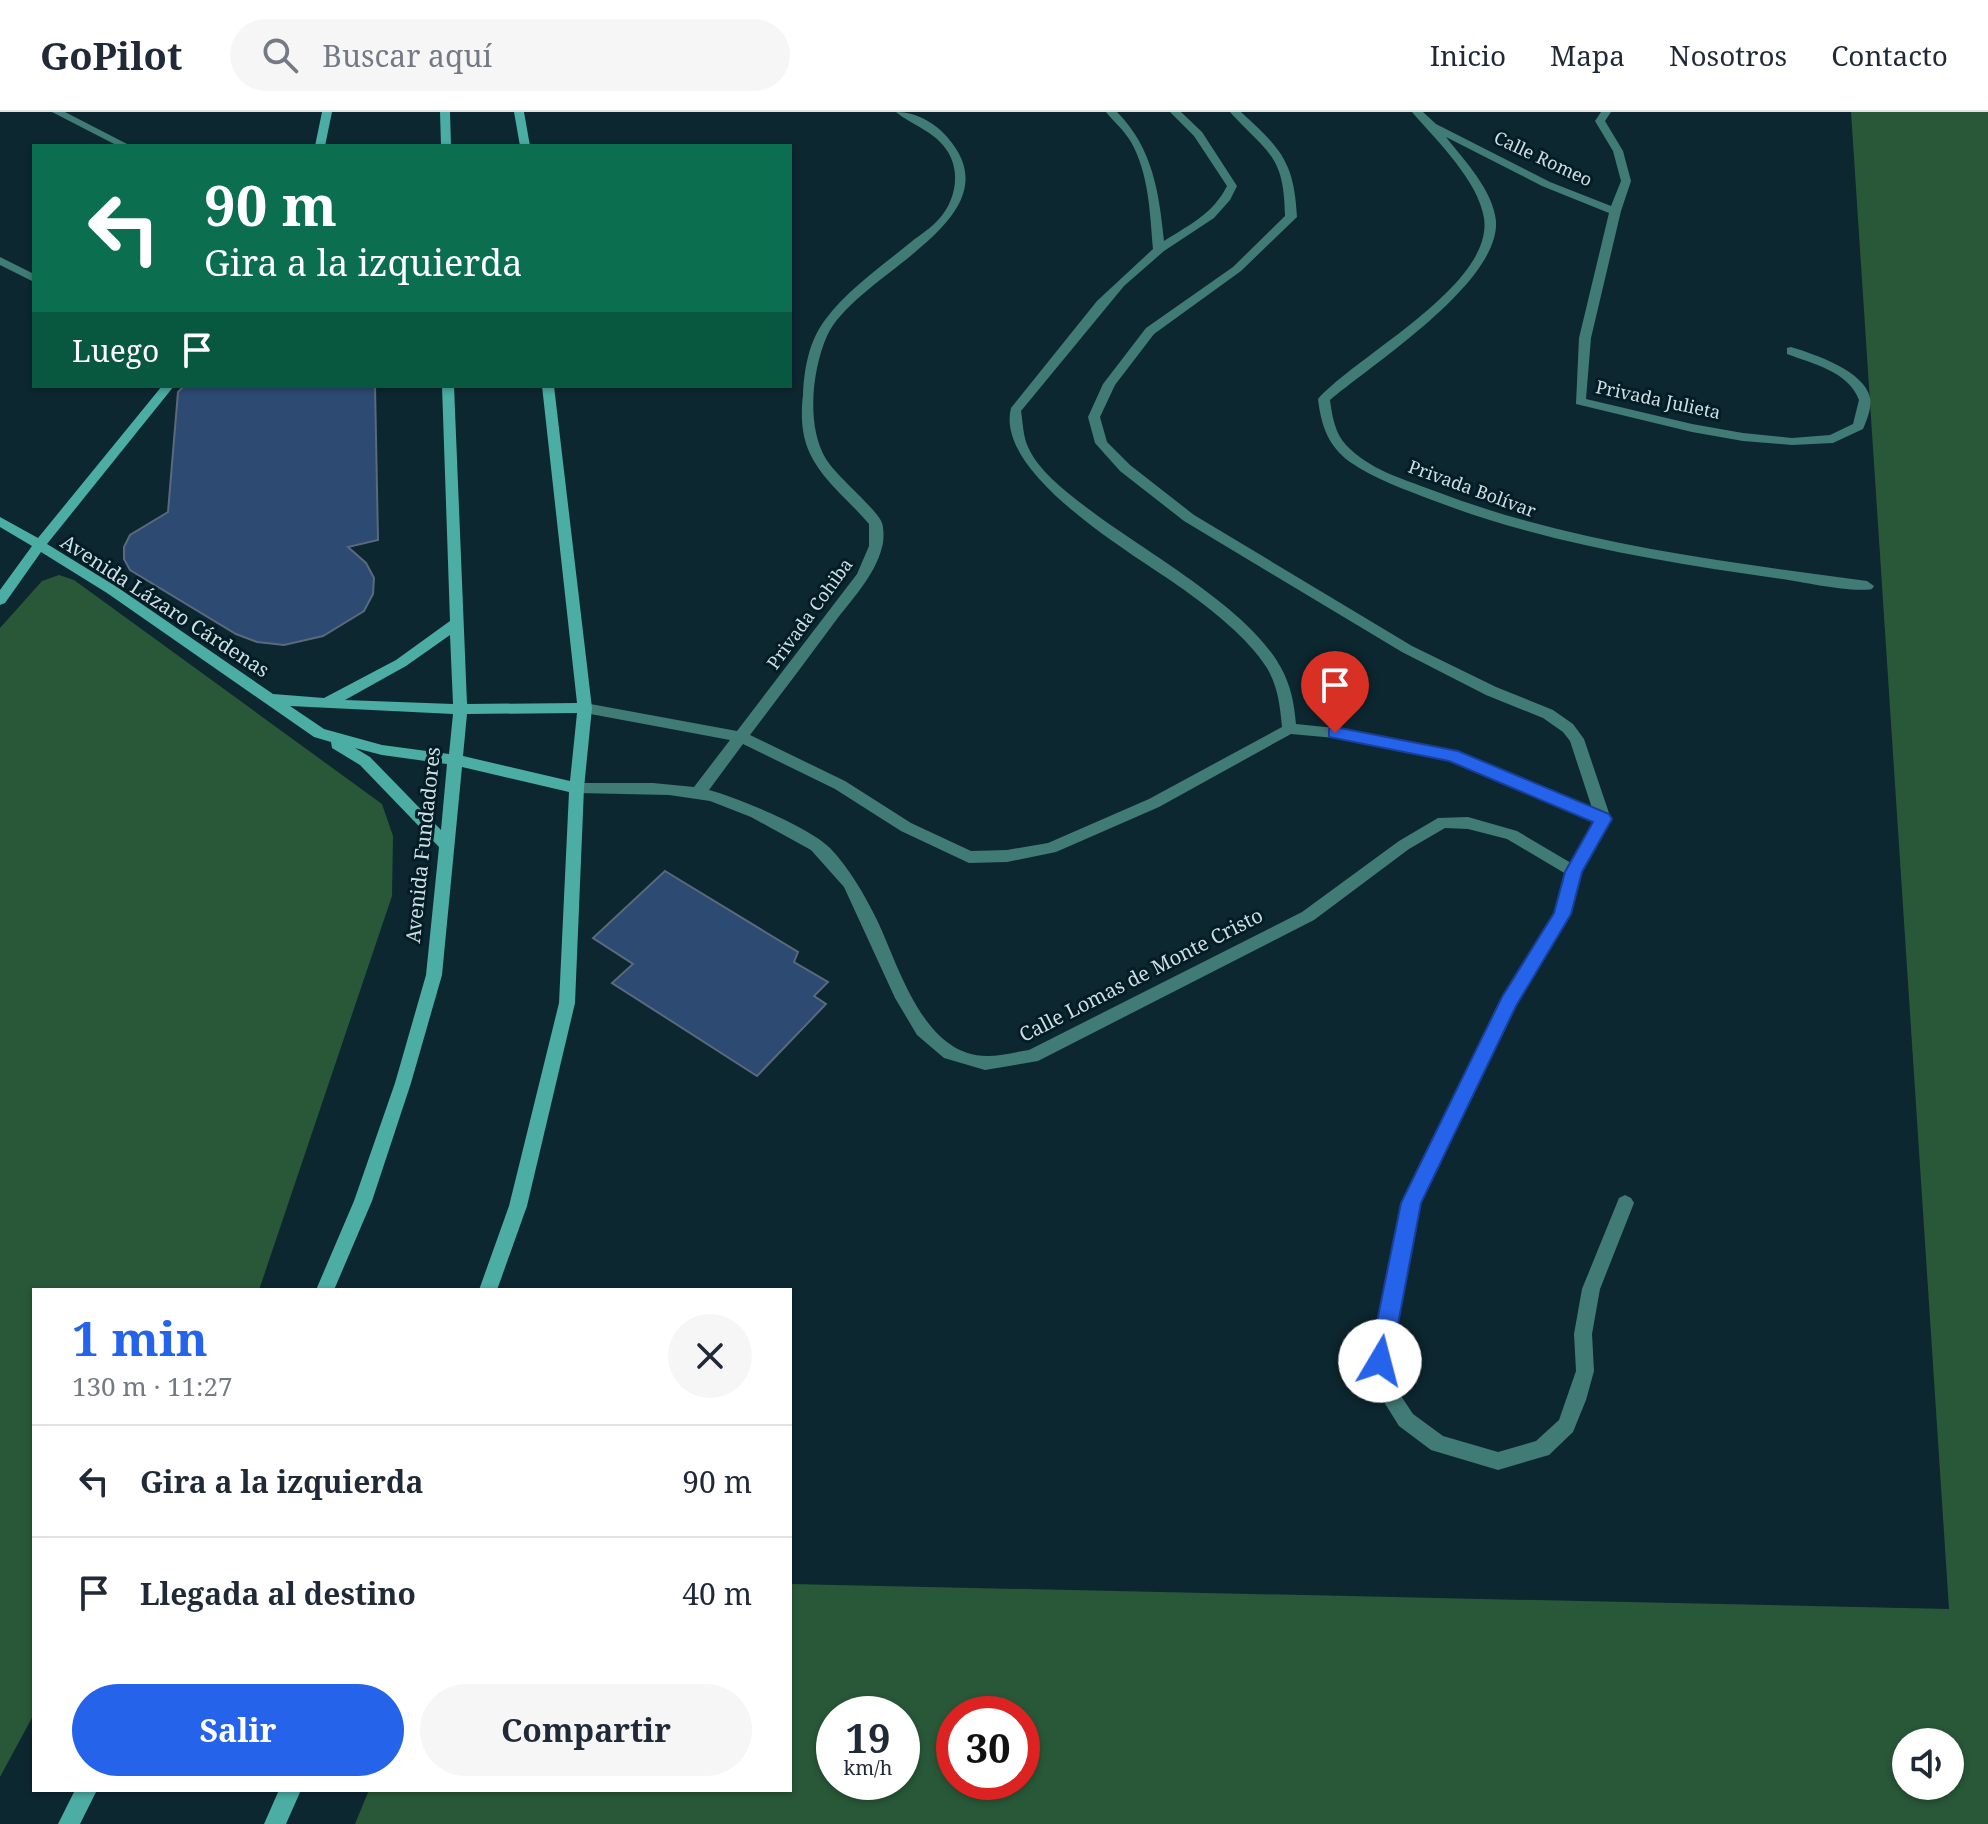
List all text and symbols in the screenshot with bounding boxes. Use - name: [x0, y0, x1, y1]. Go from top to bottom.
- search box: [230, 19, 790, 91]
- text: GoPilot: [40, 29, 182, 81]
- icon: search: [258, 33, 302, 77]
- text: Buscar aquí: [322, 35, 492, 76]
- text: Inicio: [1430, 36, 1506, 74]
- text: Mapa: [1550, 36, 1625, 74]
- text: Nosotros: [1669, 36, 1787, 74]
- text: Contacto: [1831, 36, 1948, 74]
- street label: Calle Romeo: [1490, 125, 1596, 191]
- text: 90 m: [204, 166, 337, 242]
- icon: left: [72, 176, 176, 280]
- text: Gira a la izquierda: [204, 238, 523, 287]
- icon: arrive: [175, 328, 219, 372]
- text: Luego: [72, 330, 159, 371]
- street label: Privada Julieta: [1594, 374, 1723, 424]
- street label: Privada Bolívar: [1405, 454, 1540, 522]
- street label: Avenida Lázaro Cárdenas: [56, 528, 275, 683]
- street label: Privada Cohiba: [761, 553, 858, 674]
- pin: [1301, 651, 1369, 733]
- icon: arrive: [1313, 663, 1357, 707]
- street label: Avenida Fundadores: [399, 746, 446, 944]
- street label: Calle Lomas de Monte Cristo: [1014, 901, 1267, 1048]
- text: 1 min: [72, 1305, 208, 1370]
- button: close: [668, 1314, 752, 1398]
- position arrow: [1338, 1319, 1422, 1403]
- text: 130 m · 11:27: [72, 1368, 233, 1404]
- icon: left: [72, 1459, 116, 1503]
- text: Gira a la izquierda: [140, 1461, 423, 1502]
- text: 90 m: [682, 1461, 752, 1502]
- icon: arrive: [72, 1571, 116, 1615]
- text: Llegada al destino: [140, 1573, 416, 1614]
- text: 40 m: [682, 1573, 752, 1614]
- button: Salir: [72, 1684, 404, 1776]
- button: Compartir: [420, 1684, 752, 1776]
- speed limit sign: 30: [936, 1696, 1040, 1800]
- text: 19: [845, 1710, 891, 1765]
- map controls: [1892, 1728, 1964, 1800]
- button: sound: [1892, 1728, 1964, 1800]
- text: km/h: [843, 1754, 893, 1781]

